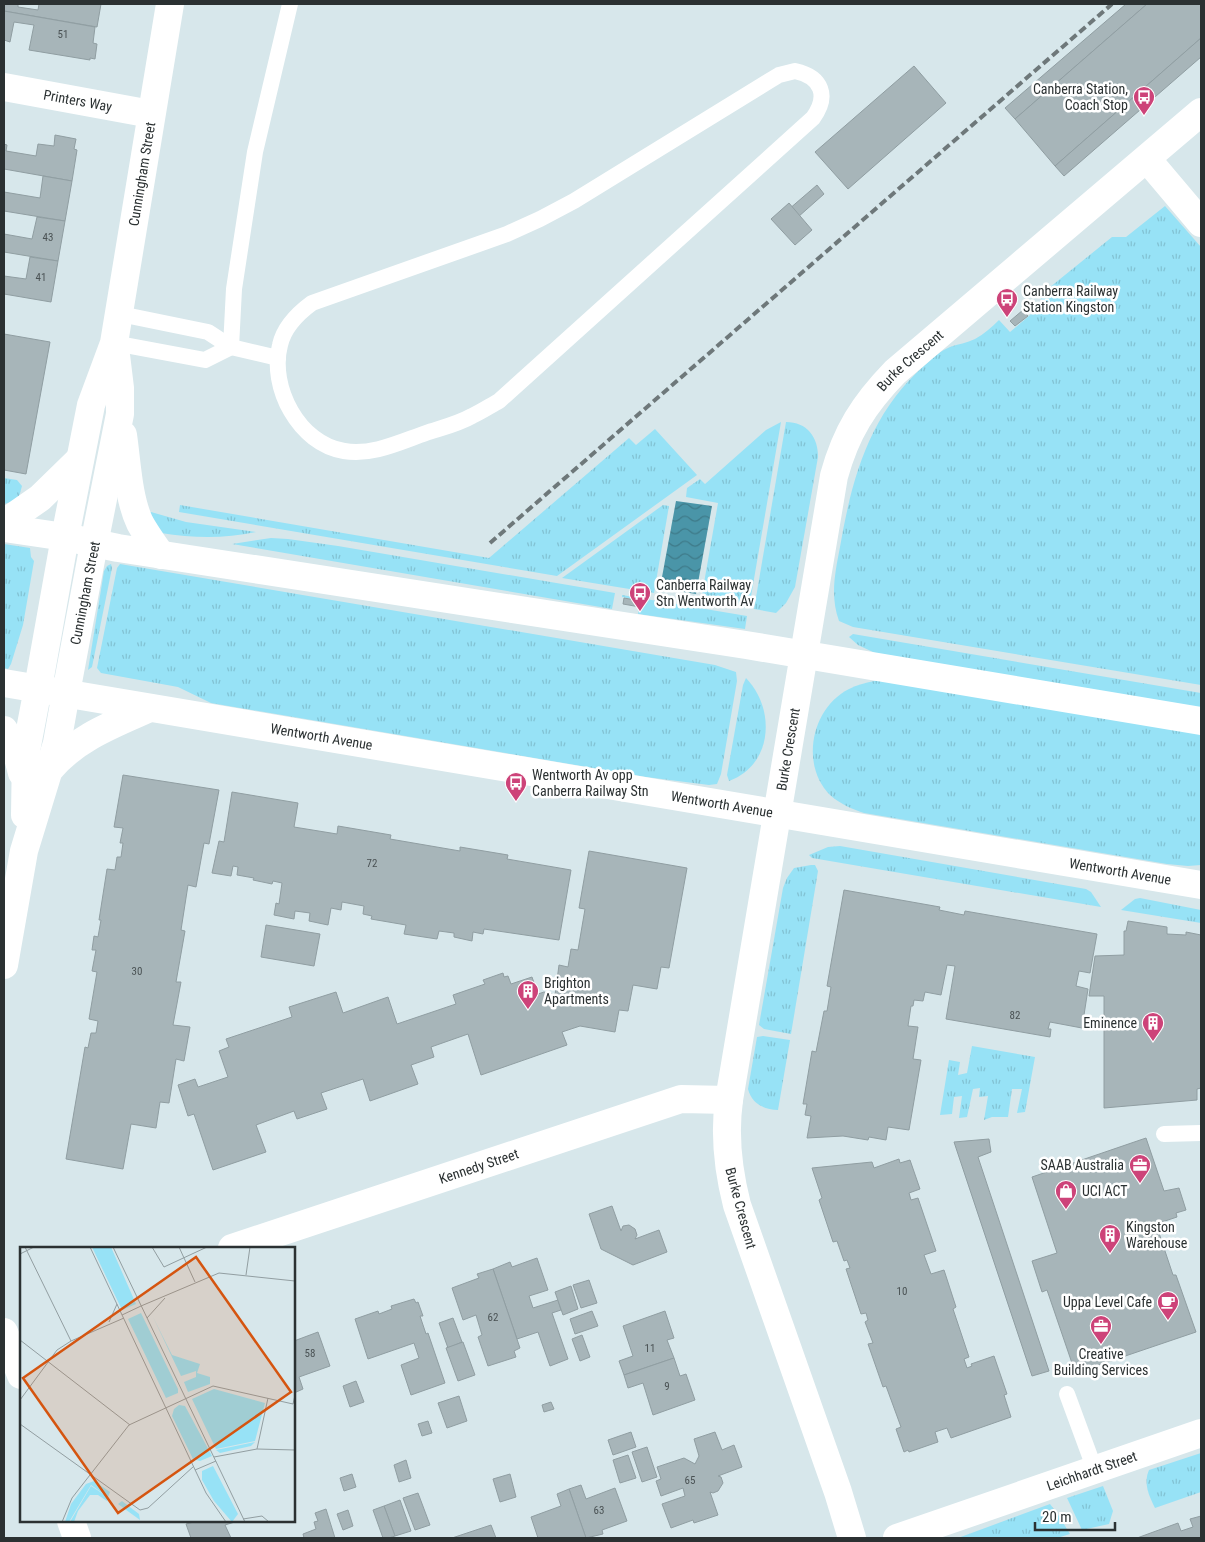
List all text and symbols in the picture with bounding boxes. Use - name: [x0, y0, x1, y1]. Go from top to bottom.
- house number: 51: [58, 28, 68, 41]
- place label: Canberra Station, Coach Stop: [1033, 81, 1128, 113]
- bus stop icon: Canberra Station, Coach Stop: [1132, 85, 1156, 116]
- street label: Printers Way: [42, 86, 114, 115]
- street label: Cunningham Street: [125, 121, 158, 227]
- house number: 43: [43, 231, 53, 244]
- house number: 41: [36, 271, 46, 284]
- place label: Canberra Railway Station Kingston: [1023, 283, 1118, 315]
- bus stop icon: Canberra Railway Station Kingston: [995, 287, 1019, 318]
- street label: Burke Crescent: [873, 327, 946, 394]
- street label: Cunningham Street: [67, 540, 103, 646]
- place label: Canberra Railway Stn Wentworth Av: [656, 577, 754, 609]
- bus stop icon: Canberra Railway Stn Wentworth Av: [628, 581, 652, 612]
- street label: Burke Crescent: [773, 707, 803, 792]
- street label: Wentworth Avenue: [269, 720, 374, 753]
- place label: Wentworth Av opp Canberra Railway Stn: [532, 767, 649, 799]
- bus stop icon: Wentworth Av opp Canberra Railway Stn: [504, 771, 528, 802]
- street label: Wentworth Avenue: [670, 788, 774, 821]
- street label: Wentworth Avenue: [1068, 855, 1173, 888]
- house number: 72: [367, 857, 377, 870]
- house number: 30: [132, 965, 142, 978]
- place label: Brighton Apartments: [544, 975, 609, 1007]
- building icon: Brighton Apartments: [516, 979, 540, 1010]
- house number: 82: [1010, 1009, 1020, 1022]
- building icon: Eminence: [1141, 1011, 1165, 1042]
- place label: Eminence: [1083, 1015, 1137, 1031]
- street label: Kennedy Street: [437, 1145, 521, 1187]
- office icon: SAAB Australia: [1128, 1153, 1152, 1184]
- place label: SAAB Australia: [1041, 1157, 1124, 1173]
- street label: Burke Crescent: [722, 1166, 760, 1250]
- shop icon: UCI ACT: [1054, 1179, 1078, 1210]
- place label: UCI ACT: [1082, 1183, 1128, 1199]
- place label: Kingston Warehouse: [1126, 1219, 1188, 1251]
- building icon: Kingston Warehouse: [1098, 1223, 1122, 1254]
- inset map: [20, 1247, 295, 1522]
- house number: 10: [897, 1285, 907, 1298]
- cafe icon: Uppa Level Cafe: [1156, 1290, 1180, 1321]
- place label: Uppa Level Cafe: [1063, 1294, 1152, 1310]
- house number: 62: [488, 1311, 498, 1324]
- office icon: Creative Building Services: [1089, 1314, 1113, 1345]
- house number: 11: [645, 1342, 655, 1355]
- place label: Creative Building Services: [1054, 1346, 1148, 1378]
- house number: 58: [305, 1347, 315, 1360]
- house number: 9: [664, 1380, 670, 1393]
- street label: Leichhardt Street: [1044, 1448, 1139, 1494]
- house number: 65: [685, 1474, 695, 1487]
- scale bar: [1035, 1500, 1115, 1532]
- house number: 63: [594, 1504, 604, 1517]
- text: 20 m: [1042, 1508, 1072, 1526]

